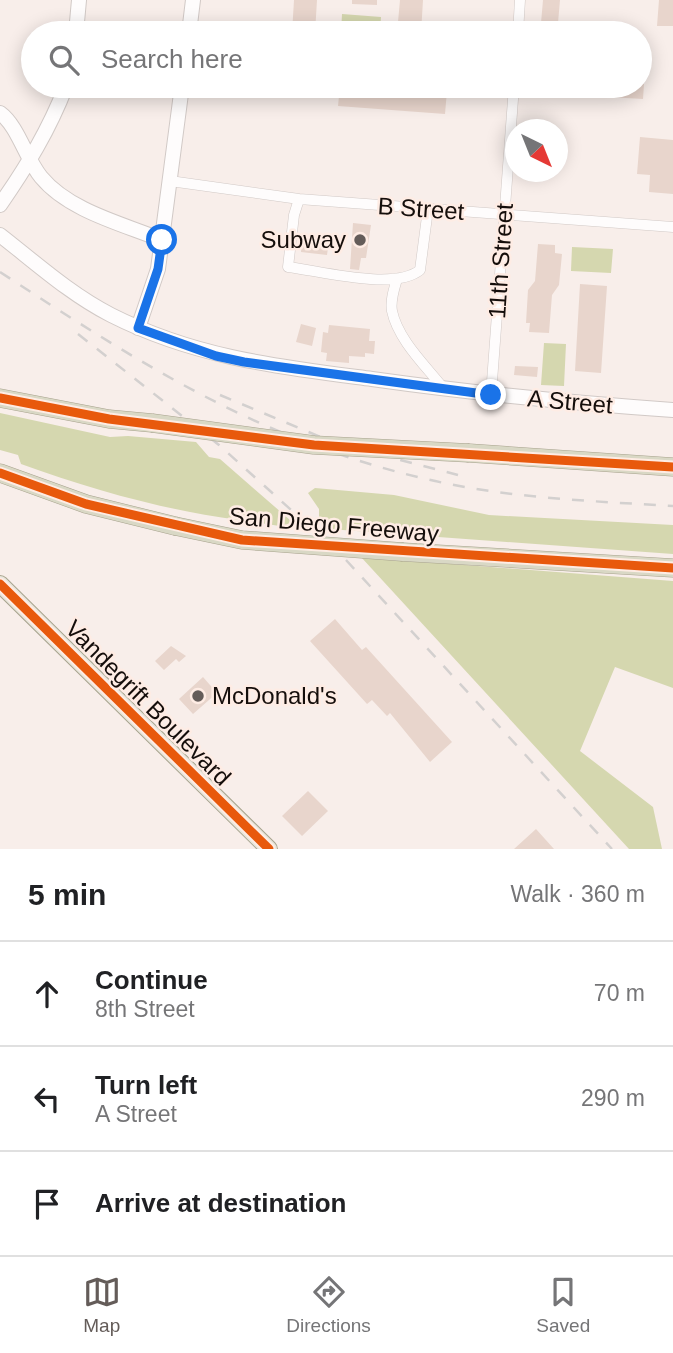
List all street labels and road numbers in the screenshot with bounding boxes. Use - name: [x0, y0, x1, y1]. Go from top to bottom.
- street label: B Street: [377, 192, 466, 225]
- street label: 11th Street: [483, 202, 518, 320]
- street label: A Street: [526, 384, 614, 419]
- street label: San Diego Freeway: [228, 502, 440, 547]
- street label: Vandegrift Boulevard: [60, 614, 237, 791]

